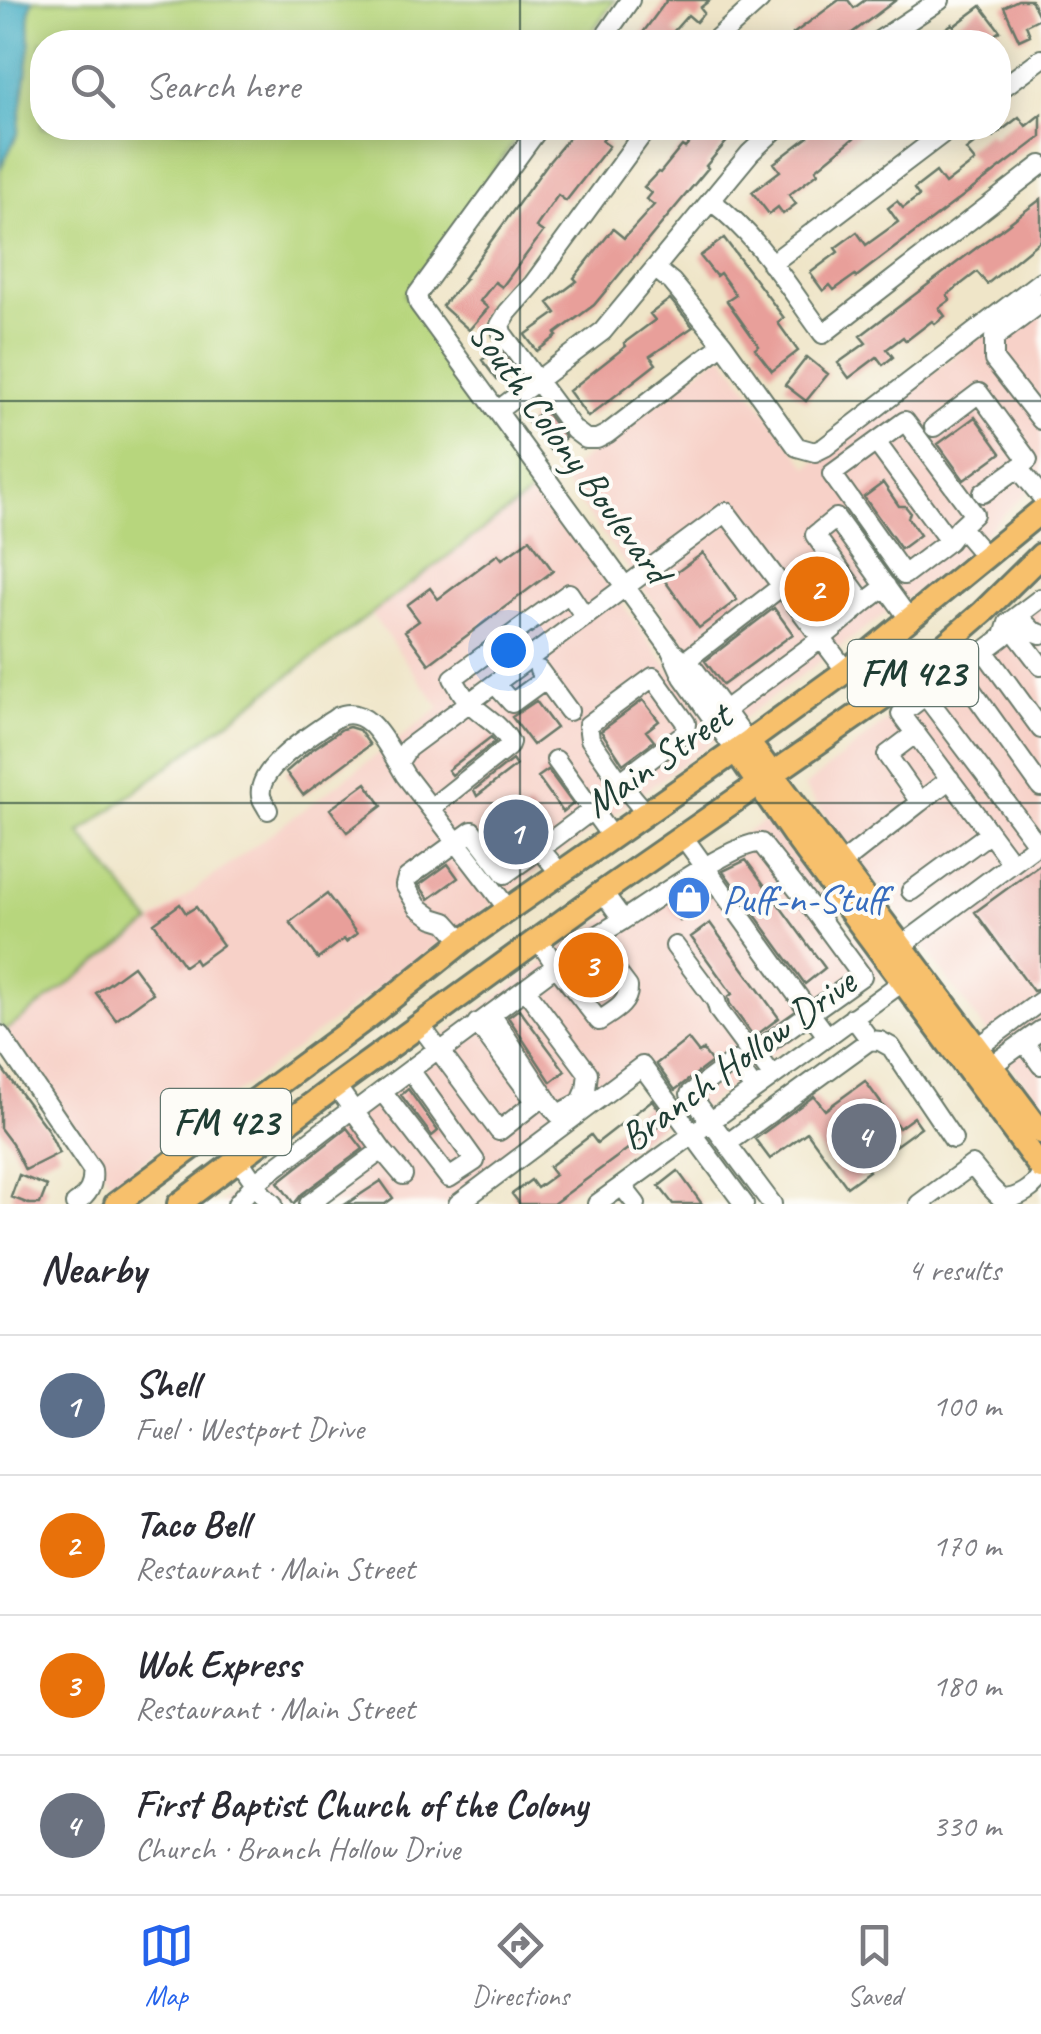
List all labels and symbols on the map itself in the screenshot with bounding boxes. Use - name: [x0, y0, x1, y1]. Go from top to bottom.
- street label: South Colony Boulevard: [458, 310, 686, 597]
- pin: 2: [784, 552, 850, 626]
- your location: [483, 625, 534, 676]
- road number: FM 423: [848, 640, 978, 706]
- street label: Main Street: [575, 689, 744, 828]
- pin: 1: [484, 794, 548, 870]
- place label: Puff-n-Stuff: [722, 874, 895, 924]
- shop icon: Puff-n-Stuff: [666, 875, 712, 921]
- pin: 3: [558, 928, 624, 1002]
- street label: Branch Hollow Drive: [610, 956, 868, 1162]
- road number: FM 423: [161, 1089, 291, 1155]
- pin: 4: [832, 1098, 896, 1174]

